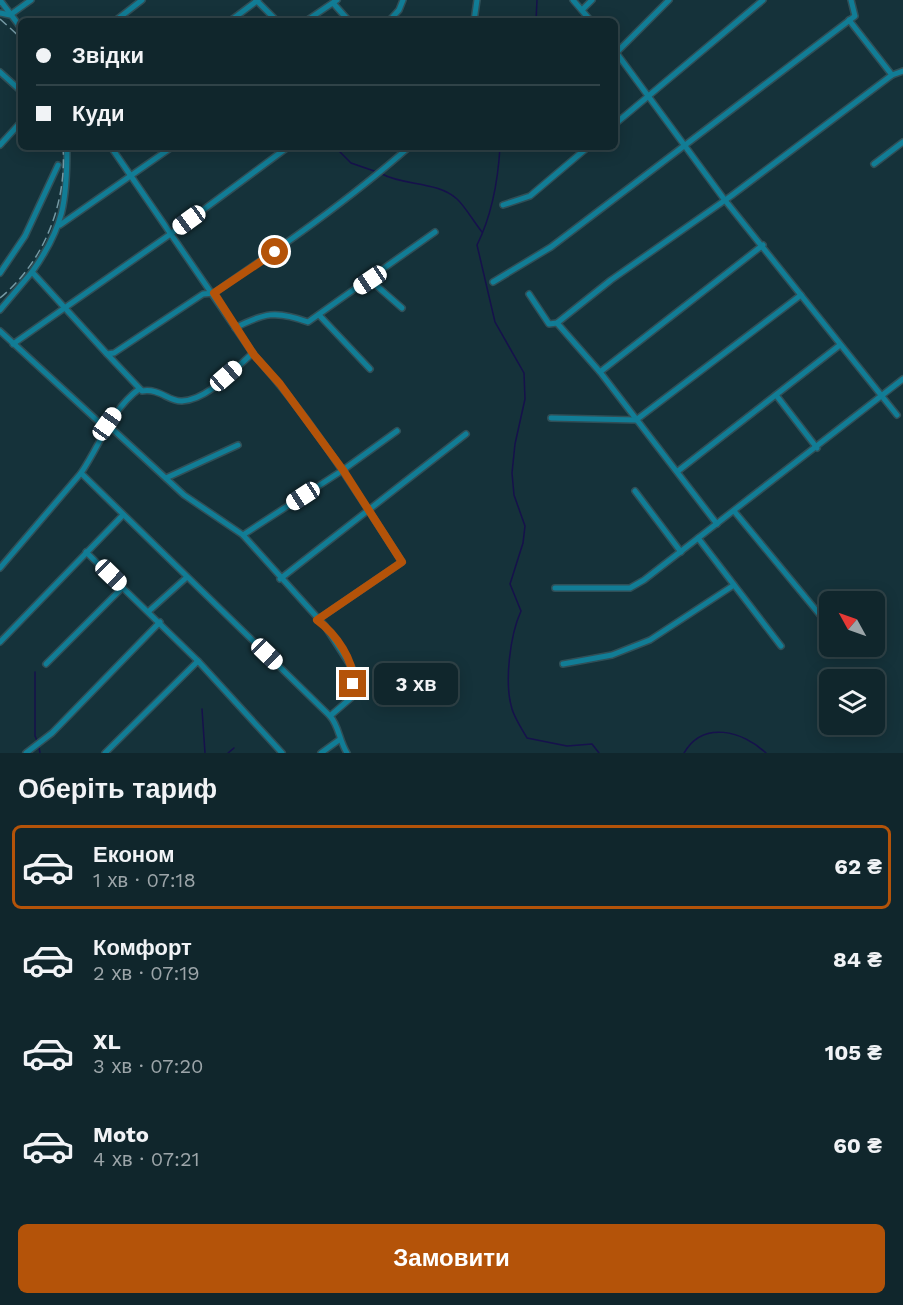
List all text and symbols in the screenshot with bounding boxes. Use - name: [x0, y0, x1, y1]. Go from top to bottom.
- text: Звідки: [72, 43, 144, 68]
- text: Куди: [72, 101, 125, 126]
- car: [169, 202, 209, 238]
- route start: [261, 238, 288, 265]
- car: [350, 262, 390, 298]
- car: [207, 357, 245, 395]
- car: [89, 404, 125, 444]
- car: [283, 479, 323, 513]
- car: [92, 556, 130, 594]
- north arrow: [819, 591, 885, 657]
- map controls: [819, 591, 885, 735]
- car: [248, 635, 286, 673]
- callout: 3 хв: [374, 663, 458, 705]
- button: layers: [819, 669, 885, 735]
- route end: [339, 670, 366, 697]
- text: 3 хв: [396, 672, 437, 696]
- text: Оберіть тариф: [18, 773, 217, 805]
- icon: car: [21, 840, 75, 894]
- text: Економ: [93, 842, 175, 867]
- text: 62 ₴: [834, 854, 882, 879]
- text: 1 хв · 07:18: [93, 868, 196, 892]
- icon: car: [21, 933, 75, 987]
- text: Комфорт: [93, 935, 192, 960]
- text: 84 ₴: [833, 947, 882, 972]
- text: 2 хв · 07:19: [93, 961, 200, 985]
- icon: car: [21, 1026, 75, 1080]
- text: XL: [93, 1029, 121, 1054]
- text: 105 ₴: [825, 1040, 882, 1065]
- text: 3 хв · 07:20: [93, 1054, 204, 1078]
- icon: car: [21, 1119, 75, 1173]
- text: Moto: [93, 1122, 149, 1147]
- text: 60 ₴: [833, 1133, 882, 1158]
- text: 4 хв · 07:21: [93, 1147, 199, 1171]
- button: Замовити: [18, 1224, 885, 1293]

